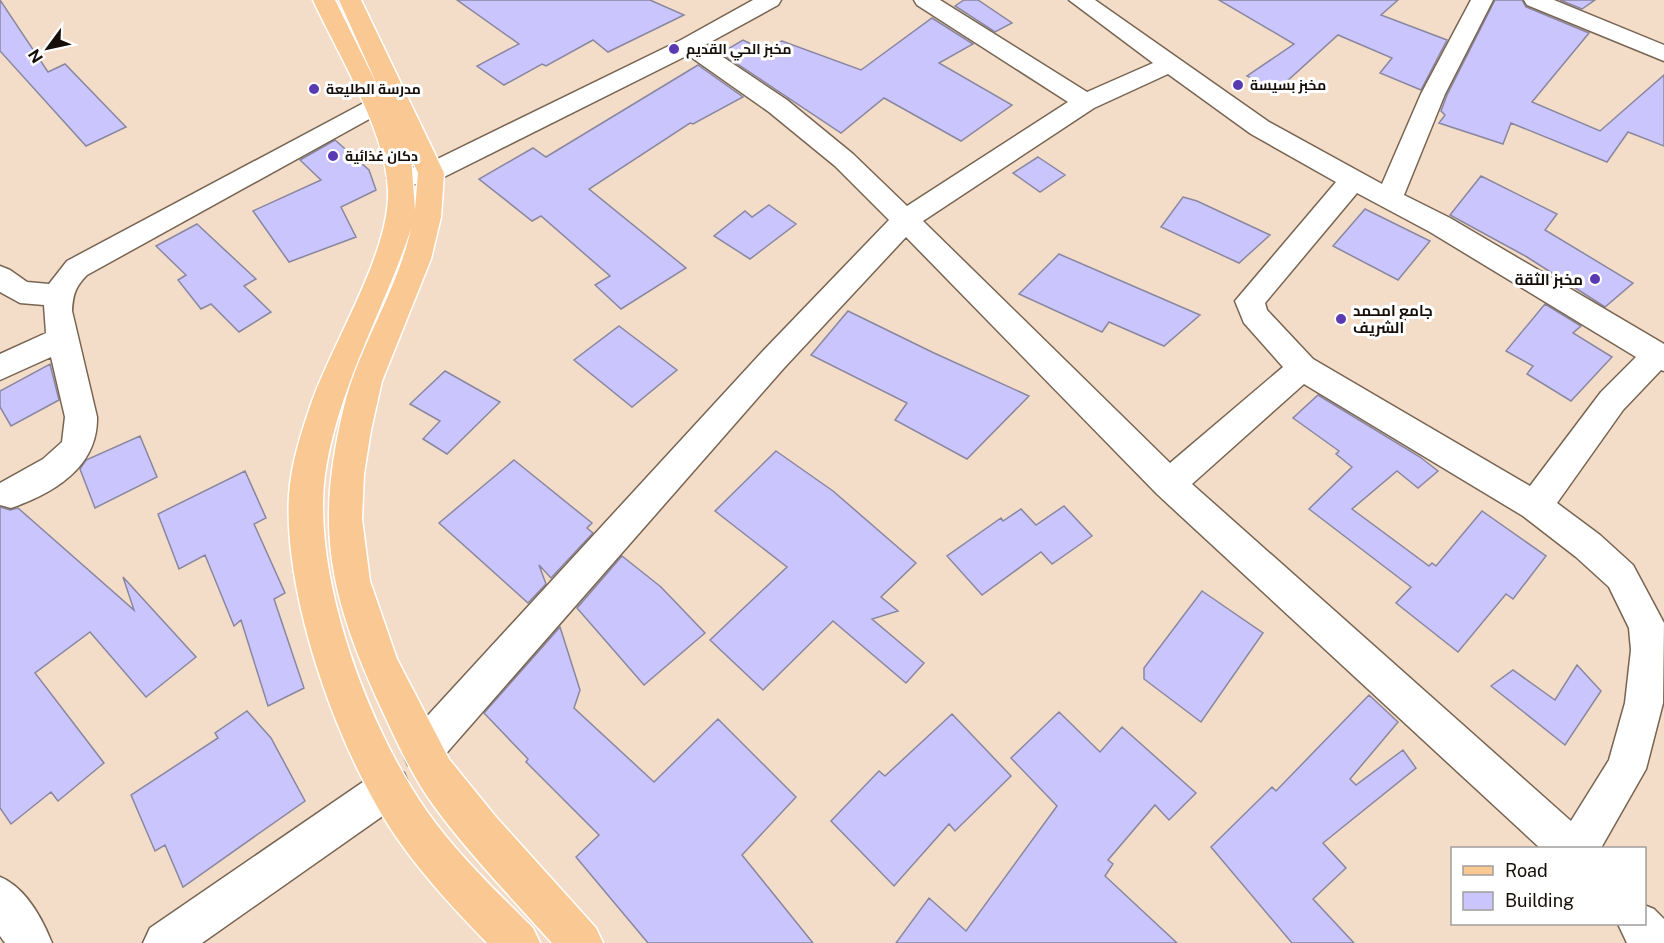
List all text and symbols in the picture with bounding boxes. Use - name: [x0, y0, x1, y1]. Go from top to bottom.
- north arrow: [18, 18, 78, 78]
- place label: مخبز الحي القديم: [686, 41, 792, 61]
- marker: مخبز الحي القديم: [667, 42, 681, 56]
- text: N: [24, 45, 47, 66]
- place label: مخبز بسيسة: [1250, 77, 1326, 94]
- marker: مخبز بسيسة: [1231, 78, 1245, 92]
- place label: مدرسة الطليعة: [326, 81, 421, 97]
- marker: مدرسة الطليعة: [307, 82, 321, 96]
- place label: دكان غذائية: [345, 148, 418, 164]
- marker: دكان غذائية: [326, 149, 340, 163]
- place label: مخبز الثقة: [1515, 271, 1583, 289]
- marker: مخبز الثقة: [1588, 272, 1602, 286]
- place label: جامع امحمد الشريف: [1353, 302, 1433, 337]
- marker: جامع امحمد الشريف: [1334, 312, 1348, 326]
- legend: [1451, 847, 1646, 925]
- text: Road: [1505, 860, 1548, 881]
- text: Building: [1505, 890, 1574, 911]

